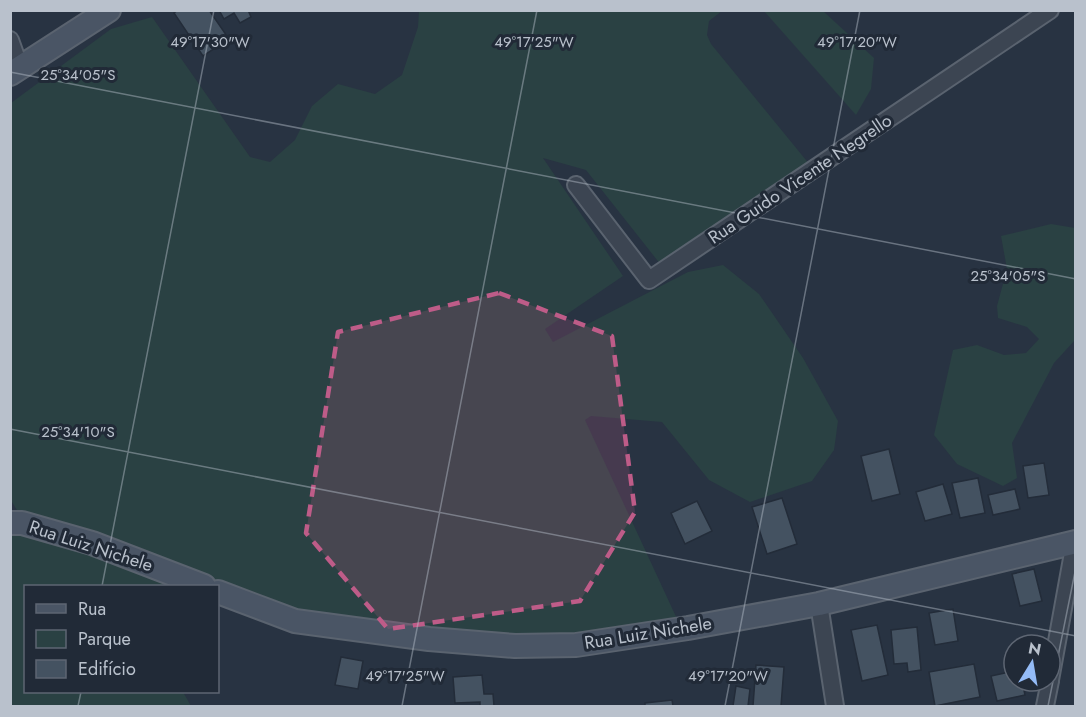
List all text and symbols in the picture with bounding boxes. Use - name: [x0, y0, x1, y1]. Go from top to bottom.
- text: 49°17'30"W: [170, 31, 250, 53]
- text: 49°17'25"W: [494, 31, 574, 53]
- text: 49°17'20"W: [817, 31, 897, 53]
- text: 25°34'05"S: [40, 64, 116, 86]
- street label: Rua Guido Vicente Negrello: [703, 108, 897, 250]
- text: 25°34'05"S: [970, 265, 1046, 287]
- text: 25°34'10"S: [41, 421, 115, 443]
- street label: Rua Luiz Nichele: [26, 514, 156, 578]
- legend: [24, 585, 219, 693]
- text: Rua: [78, 596, 106, 622]
- street label: Rua Luiz Nichele: [582, 610, 714, 656]
- text: Parque: [78, 626, 131, 652]
- north arrow: [1002, 633, 1062, 693]
- text: N: [1026, 636, 1043, 661]
- text: Edifício: [78, 656, 136, 682]
- text: 49°17'25"W: [365, 665, 445, 687]
- text: 49°17'20"W: [688, 665, 768, 687]

